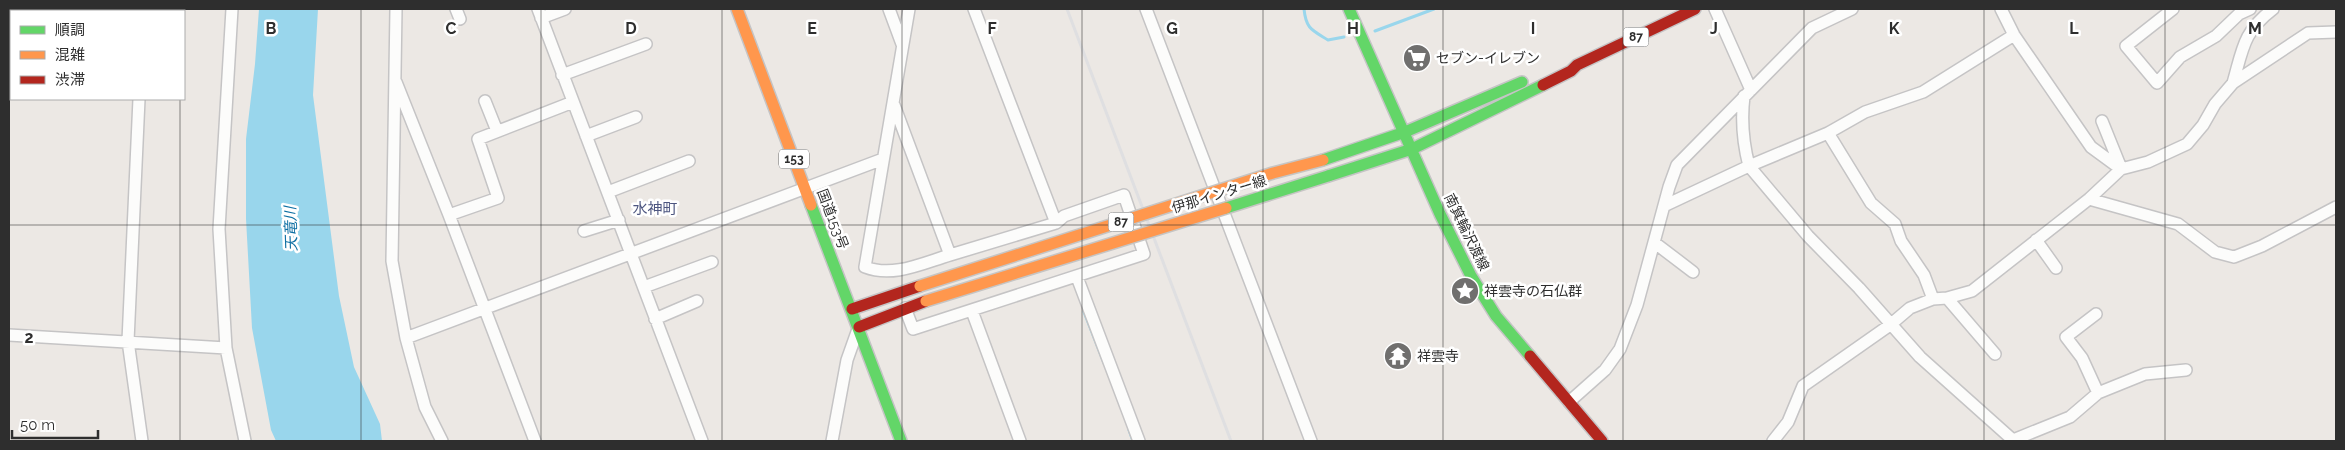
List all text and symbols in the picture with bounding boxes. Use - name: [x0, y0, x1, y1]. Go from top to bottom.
- legend: [10, 10, 185, 100]
- text: B: [266, 19, 277, 38]
- text: C: [446, 19, 457, 38]
- text: D: [625, 19, 637, 38]
- text: E: [807, 19, 817, 38]
- text: F: [987, 19, 997, 38]
- text: G: [1166, 19, 1178, 38]
- text: H: [1347, 19, 1359, 38]
- text: I: [1531, 19, 1535, 38]
- text: J: [1710, 19, 1718, 38]
- text: K: [1889, 19, 1900, 38]
- text: L: [2069, 19, 2079, 38]
- text: M: [2248, 19, 2262, 38]
- text: 順調: [55, 21, 85, 39]
- road number: 87: [1624, 28, 1648, 46]
- supermarket icon: セブン-イレブン: [1402, 43, 1432, 73]
- text: 混雑: [55, 46, 85, 64]
- place label: セブン-イレブン: [1436, 50, 1540, 66]
- text: 渋滞: [55, 71, 85, 89]
- road number: 153: [779, 150, 809, 168]
- street label: 伊那インター線: [1170, 172, 1268, 216]
- street label: 国道153号: [814, 187, 852, 251]
- street label: 南箕輪沢渡線: [1441, 191, 1493, 273]
- district label: 水神町: [632, 200, 678, 218]
- water label: 天竜川: [281, 204, 301, 252]
- road number: 87: [1108, 212, 1134, 232]
- place icon: 祥雲寺の石仏群: [1450, 276, 1480, 306]
- place label: 祥雲寺の石仏群: [1484, 283, 1582, 299]
- text: 2: [24, 328, 34, 347]
- temple icon: 祥雲寺: [1383, 341, 1413, 371]
- place label: 祥雲寺: [1417, 348, 1459, 364]
- scale bar: [12, 408, 99, 440]
- text: 50 m: [20, 416, 55, 434]

